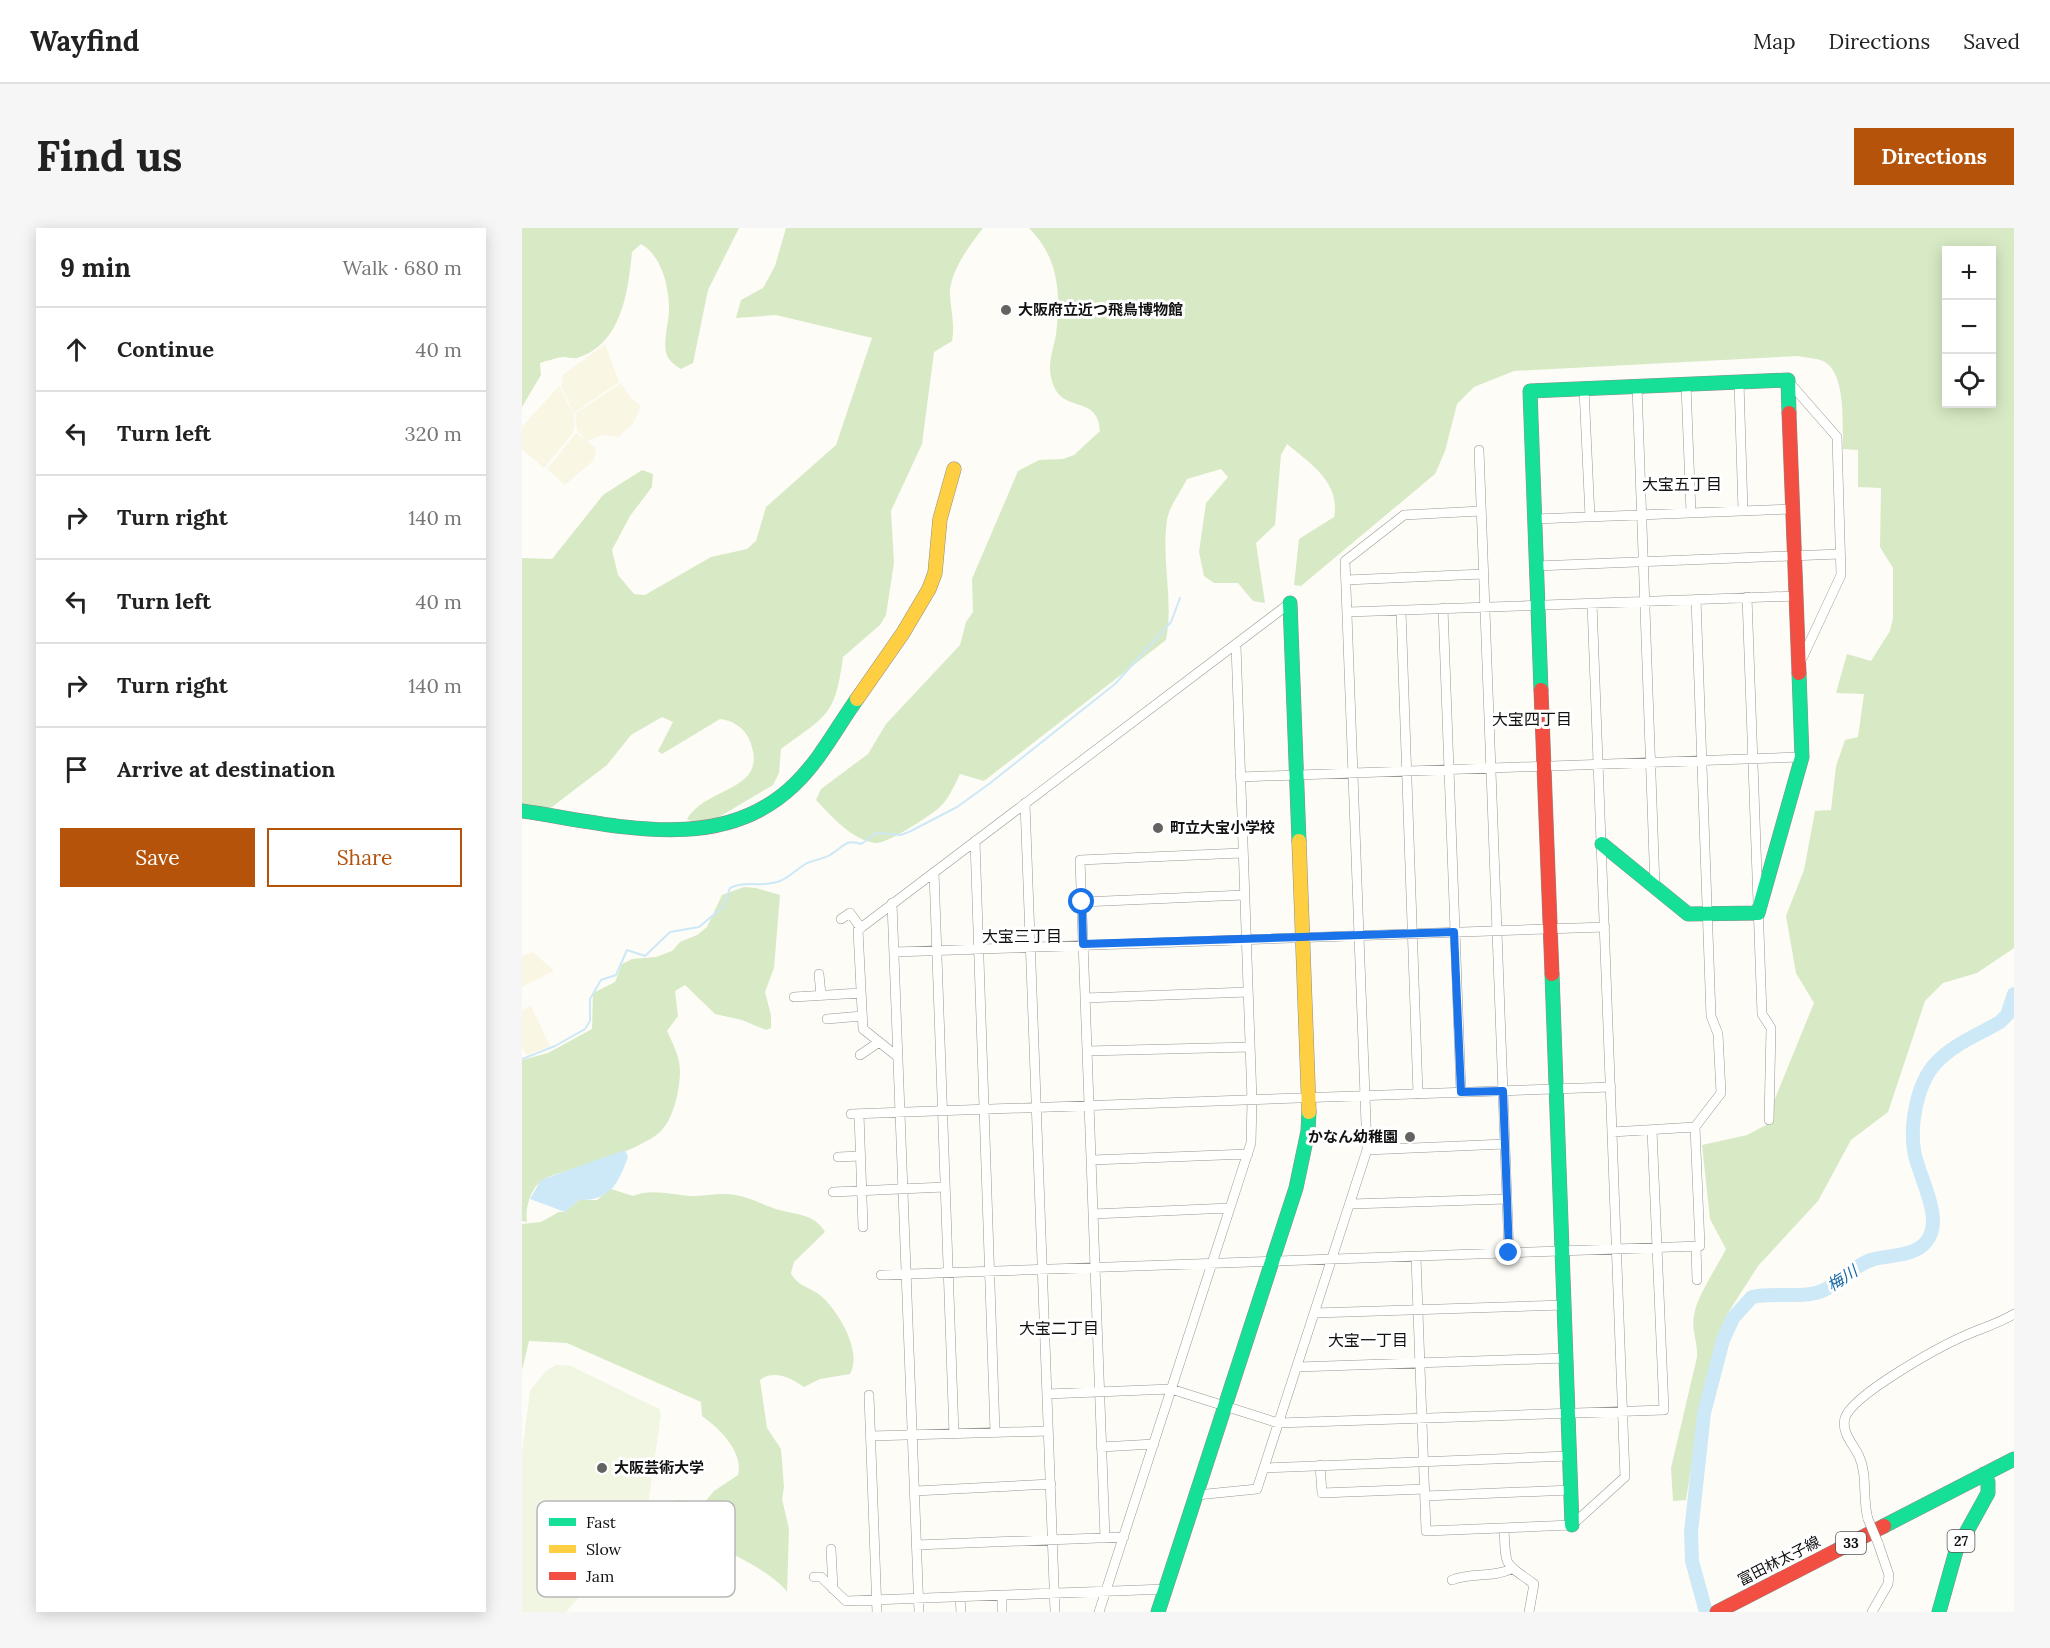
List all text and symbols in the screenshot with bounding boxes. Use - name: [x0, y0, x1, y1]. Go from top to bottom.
- text: Wayfind: [30, 23, 139, 59]
- text: Map: [1753, 28, 1796, 55]
- text: Directions: [1829, 28, 1930, 55]
- text: Saved: [1963, 28, 2020, 55]
- button: Directions: [1854, 128, 2014, 185]
- text: Find us: [36, 129, 182, 183]
- map controls: [1942, 246, 1996, 408]
- button: +: [1942, 246, 1996, 300]
- text: 9 min: [60, 251, 131, 284]
- text: Walk · 680 m: [343, 255, 462, 280]
- place label: 大阪府立近つ飛鳥博物館: [1018, 300, 1183, 319]
- button: −: [1942, 300, 1996, 354]
- marker: 大阪府立近つ飛鳥博物館: [999, 303, 1013, 317]
- icon: ahead: [60, 333, 93, 366]
- text: Continue: [117, 335, 214, 363]
- text: 40 m: [416, 337, 462, 362]
- button: locate: [1942, 354, 1996, 408]
- icon: left: [60, 417, 93, 450]
- text: Turn left: [117, 419, 211, 447]
- text: 320 m: [405, 421, 462, 446]
- district label: 大宝五丁目: [1642, 474, 1722, 494]
- icon: right: [60, 501, 93, 534]
- text: Turn right: [117, 503, 228, 531]
- text: 140 m: [408, 505, 462, 530]
- icon: left: [60, 585, 93, 618]
- text: Turn left: [117, 587, 211, 615]
- text: 40 m: [416, 589, 462, 614]
- icon: right: [60, 669, 93, 702]
- text: Turn right: [117, 671, 228, 699]
- text: 140 m: [408, 673, 462, 698]
- district label: 大宝四丁目: [1492, 709, 1572, 729]
- icon: arrive: [60, 753, 93, 786]
- text: Arrive at destination: [117, 755, 335, 783]
- place label: 町立大宝小学校: [1170, 818, 1275, 837]
- marker: 町立大宝小学校: [1151, 821, 1165, 835]
- button: Save: [60, 828, 255, 887]
- button: Share: [267, 828, 462, 887]
- route start: [1068, 888, 1094, 914]
- district label: 大宝三丁目: [982, 926, 1062, 946]
- place label: かなん幼稚園: [1308, 1127, 1398, 1146]
- marker: かなん幼稚園: [1403, 1130, 1417, 1144]
- route end: [1495, 1239, 1521, 1265]
- water label: 梅川: [1823, 1260, 1863, 1295]
- district label: 大宝二丁目: [1019, 1318, 1099, 1338]
- district label: 大宝一丁目: [1328, 1330, 1408, 1350]
- place label: 大阪芸術大学: [614, 1458, 704, 1477]
- marker: 大阪芸術大学: [595, 1461, 609, 1475]
- legend: [537, 1501, 735, 1597]
- text: Fast: [586, 1512, 617, 1532]
- road number: 27: [1948, 1530, 1974, 1552]
- street label: 富田林太子線: [1734, 1532, 1823, 1589]
- road number: 33: [1836, 1532, 1866, 1554]
- text: Slow: [586, 1539, 622, 1559]
- text: Jam: [585, 1566, 614, 1586]

